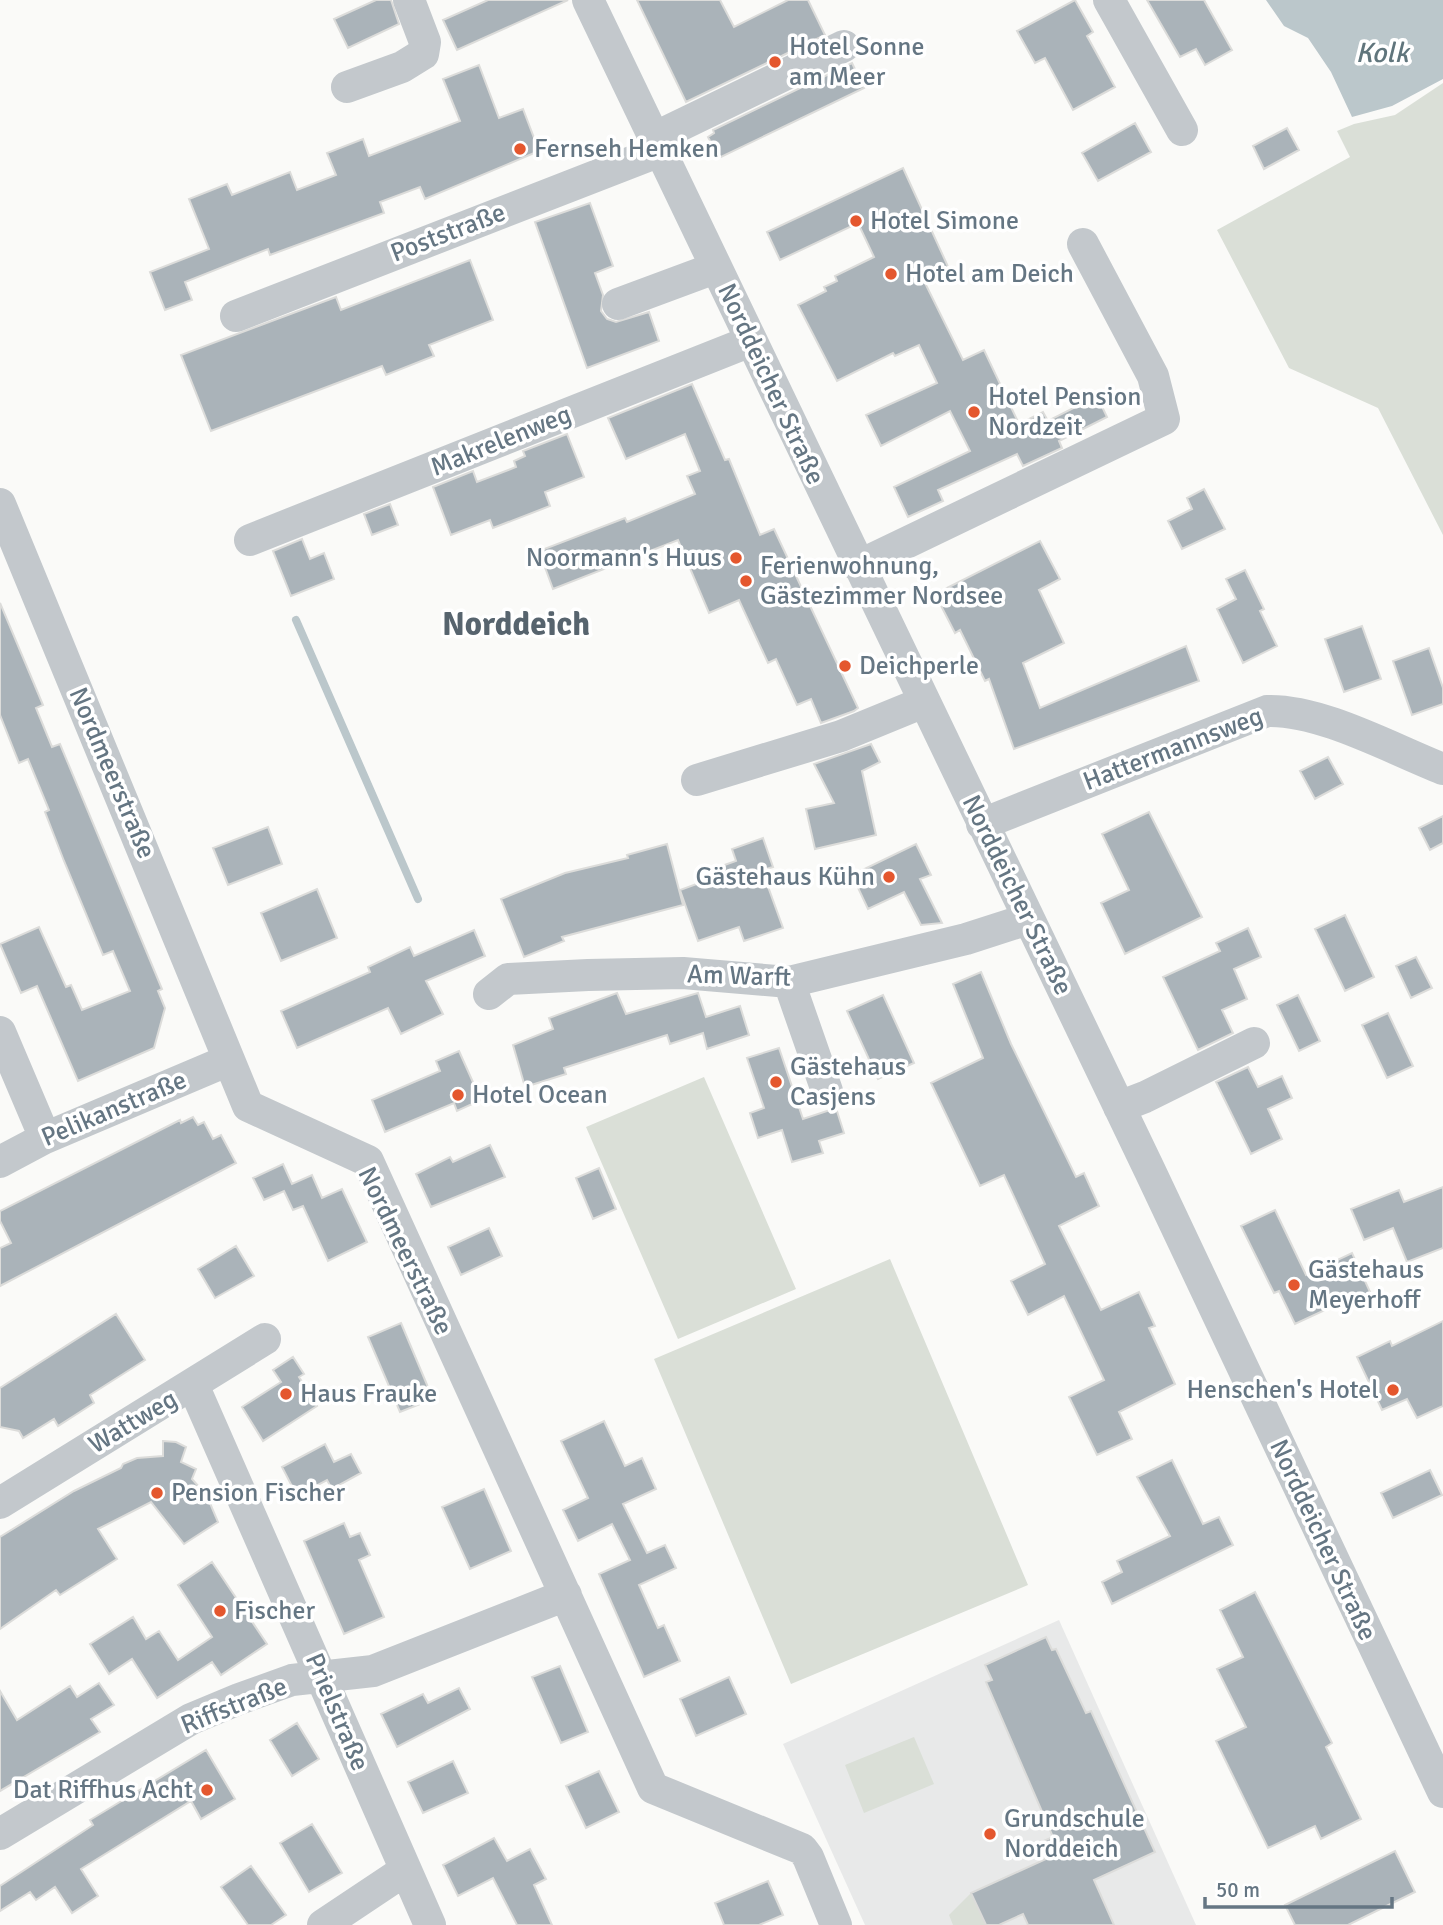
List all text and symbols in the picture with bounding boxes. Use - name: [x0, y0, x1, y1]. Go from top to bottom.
- place label: Hotel Sonne am Meer: [789, 31, 924, 93]
- water label: Kolk: [1355, 36, 1411, 70]
- marker: Hotel Sonne am Meer: [767, 54, 783, 70]
- place label: Fernseh Hemken: [534, 133, 719, 165]
- marker: Fernseh Hemken: [512, 141, 528, 157]
- street label: Poststraße: [386, 196, 510, 270]
- place label: Hotel Simone: [870, 205, 1019, 237]
- marker: Hotel Simone: [848, 213, 864, 229]
- place label: Hotel am Deich: [905, 258, 1074, 290]
- marker: Hotel am Deich: [883, 266, 899, 282]
- street label: Norddeicher Straße: [710, 278, 832, 490]
- place label: Hotel Pension Nordzeit: [988, 381, 1141, 443]
- street label: Makrelenweg: [426, 398, 576, 484]
- marker: Hotel Pension Nordzeit: [966, 404, 982, 420]
- place label: Noormann's Huus: [526, 542, 722, 574]
- marker: Noormann's Huus: [728, 550, 744, 566]
- place label: Ferienwohnung, Gästezimmer Nordsee: [760, 550, 1003, 612]
- marker: Ferienwohnung, Gästezimmer Nordsee: [738, 573, 754, 589]
- district label: Norddeich: [442, 604, 590, 645]
- place label: Deichperle: [859, 650, 979, 682]
- marker: Deichperle: [837, 658, 853, 674]
- street label: Nordmeerstraße: [62, 683, 162, 863]
- street label: Hattermannsweg: [1079, 700, 1267, 798]
- street label: Norddeicher Straße: [955, 790, 1079, 1000]
- place label: Gästehaus Kühn: [696, 861, 875, 893]
- marker: Gästehaus Kühn: [881, 869, 897, 885]
- street label: Am Warft: [686, 958, 792, 994]
- place label: Gästehaus Casjens: [790, 1051, 906, 1113]
- street label: Pelikanstraße: [37, 1064, 191, 1154]
- marker: Gästehaus Casjens: [768, 1074, 784, 1090]
- place label: Hotel Ocean: [472, 1079, 608, 1111]
- marker: Hotel Ocean: [450, 1087, 466, 1103]
- street label: Nordmeerstraße: [351, 1162, 459, 1340]
- place label: Gästehaus Meyerhoff: [1308, 1254, 1424, 1316]
- marker: Gästehaus Meyerhoff: [1286, 1277, 1302, 1293]
- place label: Henschen's Hotel: [1187, 1374, 1379, 1406]
- place label: Haus Frauke: [300, 1378, 437, 1410]
- marker: Henschen's Hotel: [1385, 1382, 1401, 1398]
- street label: Wattweg: [83, 1383, 183, 1461]
- marker: Haus Frauke: [278, 1386, 294, 1402]
- street label: Norddeicher Straße: [1262, 1434, 1384, 1646]
- place label: Pension Fischer: [171, 1477, 346, 1509]
- marker: Pension Fischer: [149, 1485, 165, 1501]
- place label: Fischer: [234, 1595, 315, 1627]
- marker: Fischer: [212, 1603, 228, 1619]
- street label: Prielstraße: [298, 1648, 376, 1776]
- street label: Riffstraße: [176, 1670, 292, 1742]
- place label: Dat Riffhus Acht: [13, 1774, 193, 1806]
- marker: Dat Riffhus Acht: [199, 1782, 215, 1798]
- place label: Grundschule Norddeich: [1004, 1803, 1145, 1865]
- marker: Grundschule Norddeich: [982, 1826, 998, 1842]
- scale bar: [1205, 1866, 1392, 1910]
- text: 50 m: [1216, 1877, 1260, 1903]

